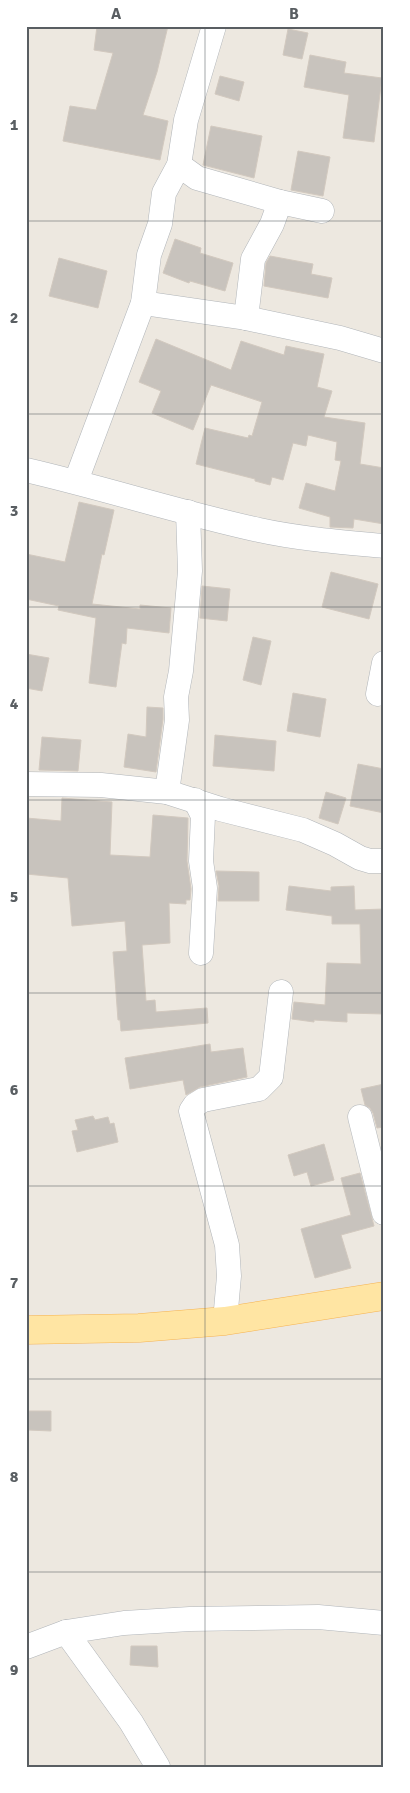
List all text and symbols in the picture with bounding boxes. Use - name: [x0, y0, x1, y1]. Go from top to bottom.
- text: A: [111, 4, 122, 24]
- text: B: [289, 4, 299, 24]
- text: 1: [10, 115, 19, 135]
- text: 2: [10, 308, 18, 328]
- text: 3: [10, 501, 18, 521]
- text: 4: [10, 694, 19, 714]
- text: 5: [10, 887, 18, 907]
- text: 6: [10, 1080, 19, 1100]
- text: 7: [10, 1273, 19, 1293]
- text: 8: [10, 1467, 19, 1487]
- text: 9: [10, 1660, 19, 1680]

